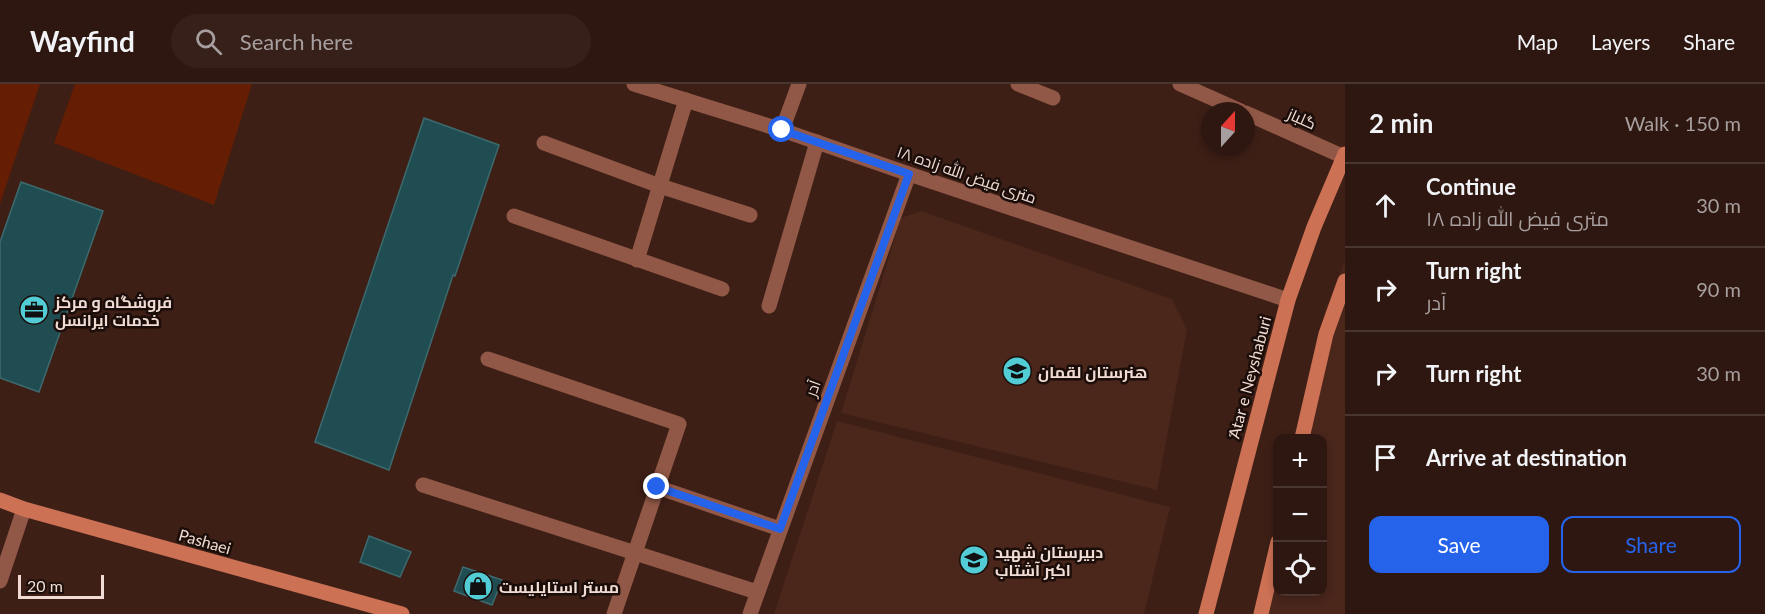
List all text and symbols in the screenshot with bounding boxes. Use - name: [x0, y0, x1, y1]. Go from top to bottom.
- search box: [171, 14, 591, 68]
- text: Wayfind: [30, 24, 135, 58]
- icon: search: [192, 25, 225, 58]
- text: Search here: [240, 28, 353, 55]
- text: Map: [1517, 29, 1558, 54]
- text: Layers: [1591, 29, 1650, 54]
- text: Share: [1683, 29, 1735, 54]
- north arrow: [1201, 102, 1255, 156]
- street label: گلباز: [1283, 103, 1319, 134]
- text: 2 min: [1369, 107, 1433, 139]
- text: Walk · 150 m: [1625, 111, 1741, 135]
- route start: [768, 116, 794, 142]
- street label: ۱۸ متری فیض الله زاده: [894, 141, 1039, 209]
- text: Continue: [1426, 173, 1516, 200]
- icon: ahead: [1369, 189, 1402, 222]
- text: 30 m: [1696, 193, 1741, 217]
- text: ۱۸ متری فیض الله زاده: [1426, 206, 1609, 230]
- text: Turn right: [1426, 257, 1521, 284]
- icon: right: [1369, 273, 1402, 306]
- text: 90 m: [1696, 277, 1741, 301]
- text: آدر: [1426, 290, 1446, 314]
- place label: فروشگاه و مرکز خدمات ایرانسل: [54, 292, 172, 330]
- office icon: فروشگاه و مرکز خدمات ایرانسل: [18, 294, 50, 326]
- street label: ََAtar e Neyshaburi: [1224, 314, 1274, 440]
- school or university icon: هنرستان لقمان: [1001, 355, 1033, 387]
- icon: right: [1369, 357, 1402, 390]
- text: Turn right: [1426, 360, 1521, 387]
- text: 30 m: [1696, 361, 1741, 385]
- place label: هنرستان لقمان: [1038, 362, 1147, 382]
- street label: آدر: [800, 376, 825, 400]
- map controls: [1273, 434, 1327, 596]
- button: +: [1273, 434, 1327, 488]
- icon: arrive: [1369, 441, 1402, 474]
- text: Arrive at destination: [1426, 444, 1627, 471]
- route end: [643, 473, 669, 499]
- button: −: [1273, 488, 1327, 542]
- button: Save: [1369, 516, 1549, 573]
- button: Share: [1561, 516, 1741, 573]
- street label: Pashaei: [177, 525, 233, 557]
- place label: دبیرستان شهید اکبر آشتاب: [995, 542, 1103, 580]
- button: locate: [1273, 542, 1327, 596]
- school or university icon: دبیرستان شهید اکبر آشتاب: [958, 544, 990, 576]
- shop icon: مستر استایلیست: [462, 570, 494, 602]
- scale bar: [18, 572, 104, 600]
- text: 20 m: [27, 576, 63, 595]
- place label: مستر استایلیست: [499, 577, 619, 597]

